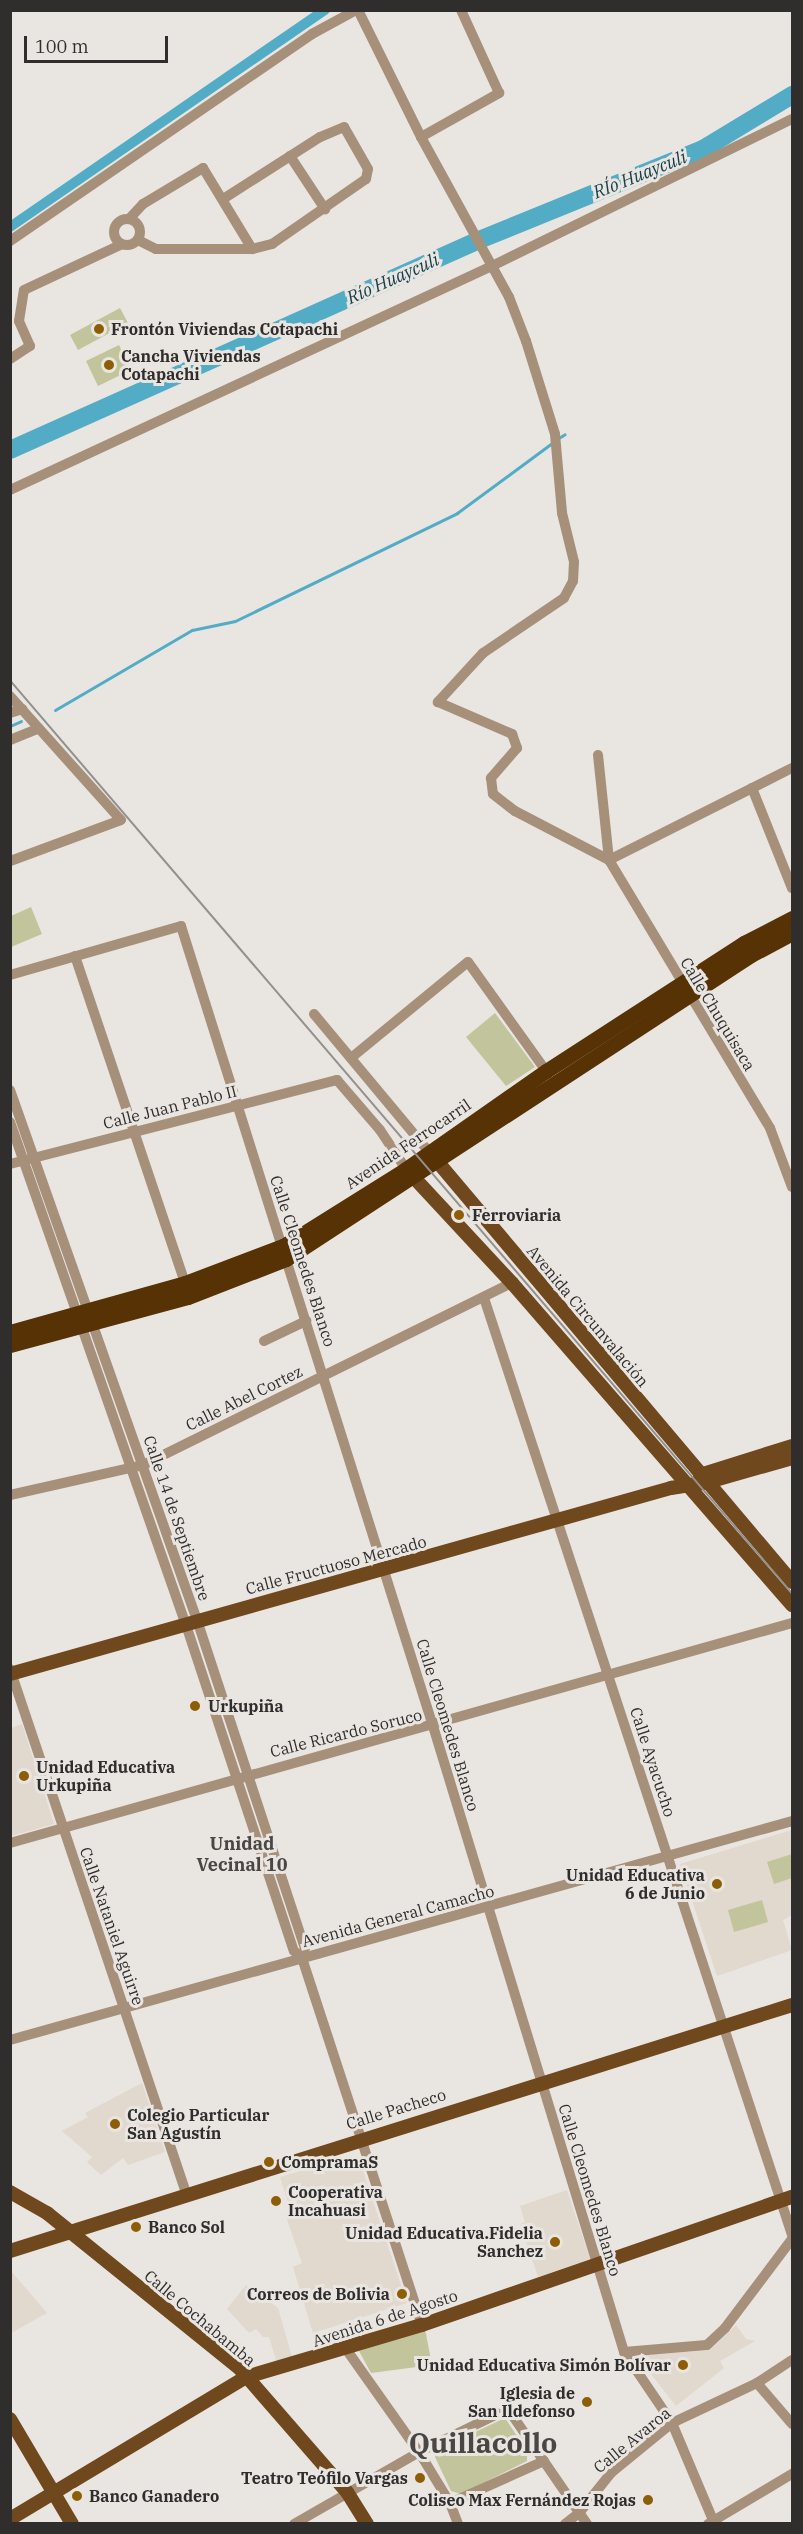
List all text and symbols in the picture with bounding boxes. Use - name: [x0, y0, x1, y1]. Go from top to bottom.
- scale bar: [27, 24, 171, 62]
- text: 100 m: [35, 35, 89, 58]
- water label: RÍo Huayculi: [590, 146, 690, 204]
- water label: Río Huayculi: [344, 249, 442, 309]
- place label: Frontón Viviendas Cotapachi: [111, 319, 338, 339]
- marker: Frontón Viviendas Cotapachi: [92, 322, 106, 336]
- place label: Cancha Viviendas Cotapachi: [121, 346, 261, 384]
- marker: Cancha Viviendas Cotapachi: [102, 358, 116, 372]
- street label: Calle Chuquisaca: [677, 954, 759, 1074]
- street label: Calle Juan Pablo II: [101, 1081, 239, 1133]
- street label: Avenida Ferrocarril: [342, 1095, 474, 1193]
- street label: Calle Cleomedes Blanco: [266, 1173, 340, 1349]
- place label: Ferroviaria: [472, 1205, 561, 1225]
- marker: Ferroviaria: [450, 1206, 468, 1224]
- street label: Avenida Circunvalación: [523, 1241, 653, 1391]
- street label: Calle Abel Cortez: [183, 1361, 305, 1435]
- street label: Calle 14 de Septiembre: [140, 1433, 214, 1603]
- street label: Calle Fructuoso Mercado: [243, 1532, 429, 1598]
- street label: Calle Cleomedes Blanco: [413, 1637, 483, 1813]
- place label: Urkupiña: [208, 1696, 284, 1716]
- marker: Urkupiña: [186, 1697, 204, 1715]
- street label: Calle Ricardo Soruco: [268, 1705, 424, 1761]
- street label: Calle Ayacucho: [626, 1705, 680, 1819]
- place label: Unidad Educativa Urkupiña: [36, 1757, 175, 1795]
- marker: Unidad Educativa Urkupiña: [17, 1769, 31, 1783]
- district label: Unidad Vecinal 10: [197, 1834, 287, 1876]
- street label: Calle Nataniel Aguirre: [76, 1844, 148, 2008]
- place label: Unidad Educativa 6 de Junio: [566, 1865, 705, 1903]
- marker: Unidad Educativa 6 de Junio: [710, 1877, 724, 1891]
- street label: Avenida General Camacho: [300, 1881, 496, 1951]
- street label: Calle Pacheco: [344, 2085, 448, 2133]
- street label: Calle Cleomedes Blanco: [555, 2102, 625, 2278]
- place label: Colegio Particular San Agustín: [127, 2105, 269, 2143]
- marker: Colegio Particular San Agustín: [108, 2117, 122, 2131]
- place label: CompramaS: [281, 2152, 378, 2172]
- marker: CompramaS: [262, 2155, 276, 2169]
- place label: Cooperativa Incahuasi: [288, 2182, 383, 2220]
- marker: Cooperativa Incahuasi: [269, 2194, 283, 2208]
- place label: Banco Sol: [148, 2217, 225, 2237]
- marker: Banco Sol: [129, 2220, 143, 2234]
- place label: Unidad Educativa.Fidelia Sanchez: [345, 2223, 543, 2261]
- marker: Unidad Educativa.Fidelia Sanchez: [548, 2235, 562, 2249]
- street label: Calle Cochabamba: [140, 2266, 260, 2370]
- place label: Correos de Bolivia: [247, 2284, 390, 2304]
- street label: Avenida 6 de Agosto: [310, 2285, 460, 2351]
- marker: Correos de Bolivia: [395, 2287, 409, 2301]
- place label: Unidad Educativa Simón Bolívar: [417, 2355, 671, 2375]
- marker: Unidad Educativa Simón Bolívar: [676, 2358, 690, 2372]
- place label: Iglesia de San Ildefonso: [468, 2383, 575, 2421]
- marker: Iglesia de San Ildefonso: [580, 2395, 594, 2409]
- street label: Calle Avaroa: [590, 2403, 674, 2477]
- district label: Quillacollo: [409, 2426, 557, 2460]
- place label: Teatro Teófilo Vargas: [241, 2468, 408, 2488]
- marker: Teatro Teófilo Vargas: [413, 2471, 427, 2485]
- place label: Banco Ganadero: [89, 2486, 219, 2506]
- marker: Banco Ganadero: [70, 2489, 84, 2503]
- place label: Coliseo Max Fernández Rojas: [408, 2490, 636, 2510]
- marker: Coliseo Max Fernández Rojas: [641, 2493, 655, 2507]

